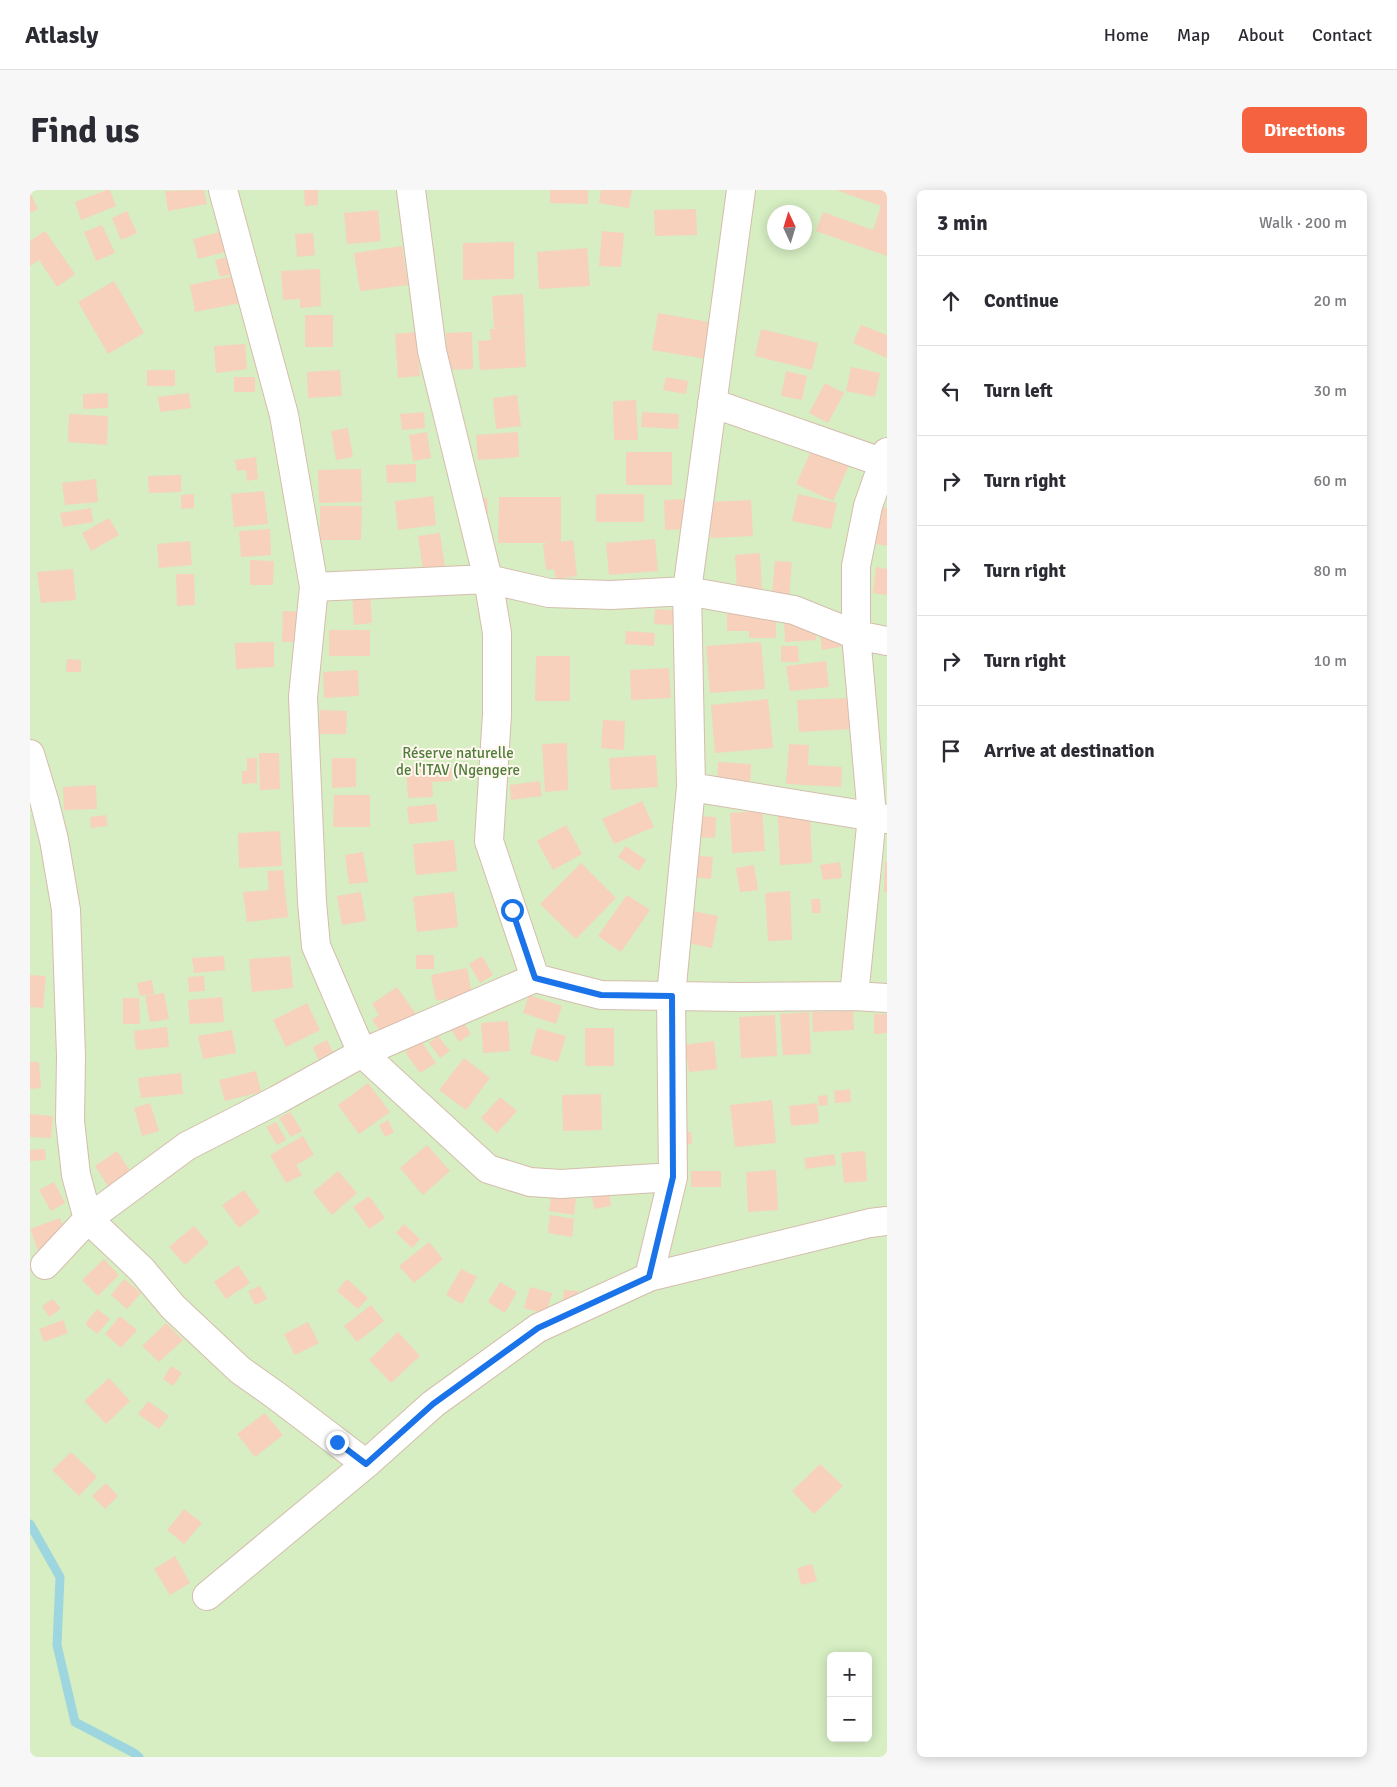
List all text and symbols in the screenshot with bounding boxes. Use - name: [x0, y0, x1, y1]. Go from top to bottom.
- text: Atlasly: [25, 20, 98, 50]
- text: Home: [1104, 24, 1149, 46]
- text: Map: [1177, 24, 1210, 46]
- text: About: [1238, 24, 1284, 46]
- text: Contact: [1312, 24, 1372, 46]
- button: Directions: [1242, 107, 1367, 153]
- text: Find us: [30, 109, 140, 152]
- north arrow: [767, 205, 812, 250]
- text: 3 min: [937, 210, 988, 236]
- text: Walk · 200 m: [1259, 213, 1347, 233]
- icon: ahead: [937, 287, 965, 315]
- text: Continue: [984, 289, 1059, 313]
- text: 20 m: [1313, 291, 1347, 311]
- icon: left: [937, 377, 965, 405]
- text: Turn left: [984, 379, 1053, 403]
- text: 30 m: [1313, 381, 1347, 401]
- icon: right: [937, 467, 965, 495]
- text: Turn right: [984, 469, 1066, 493]
- text: 60 m: [1313, 471, 1347, 491]
- icon: right: [937, 557, 965, 585]
- text: Turn right: [984, 559, 1066, 583]
- text: 80 m: [1313, 561, 1347, 581]
- icon: right: [937, 647, 965, 675]
- text: Turn right: [984, 649, 1066, 673]
- text: 10 m: [1313, 651, 1347, 671]
- icon: arrive: [937, 737, 965, 765]
- text: Arrive at destination: [984, 739, 1155, 763]
- park label: Réserve naturelle de l'ITAV (Ngengere: [396, 744, 520, 779]
- route start: [501, 899, 524, 922]
- route end: [326, 1431, 349, 1454]
- map controls: [827, 1652, 872, 1742]
- button: +: [827, 1652, 872, 1697]
- button: −: [827, 1697, 872, 1742]

